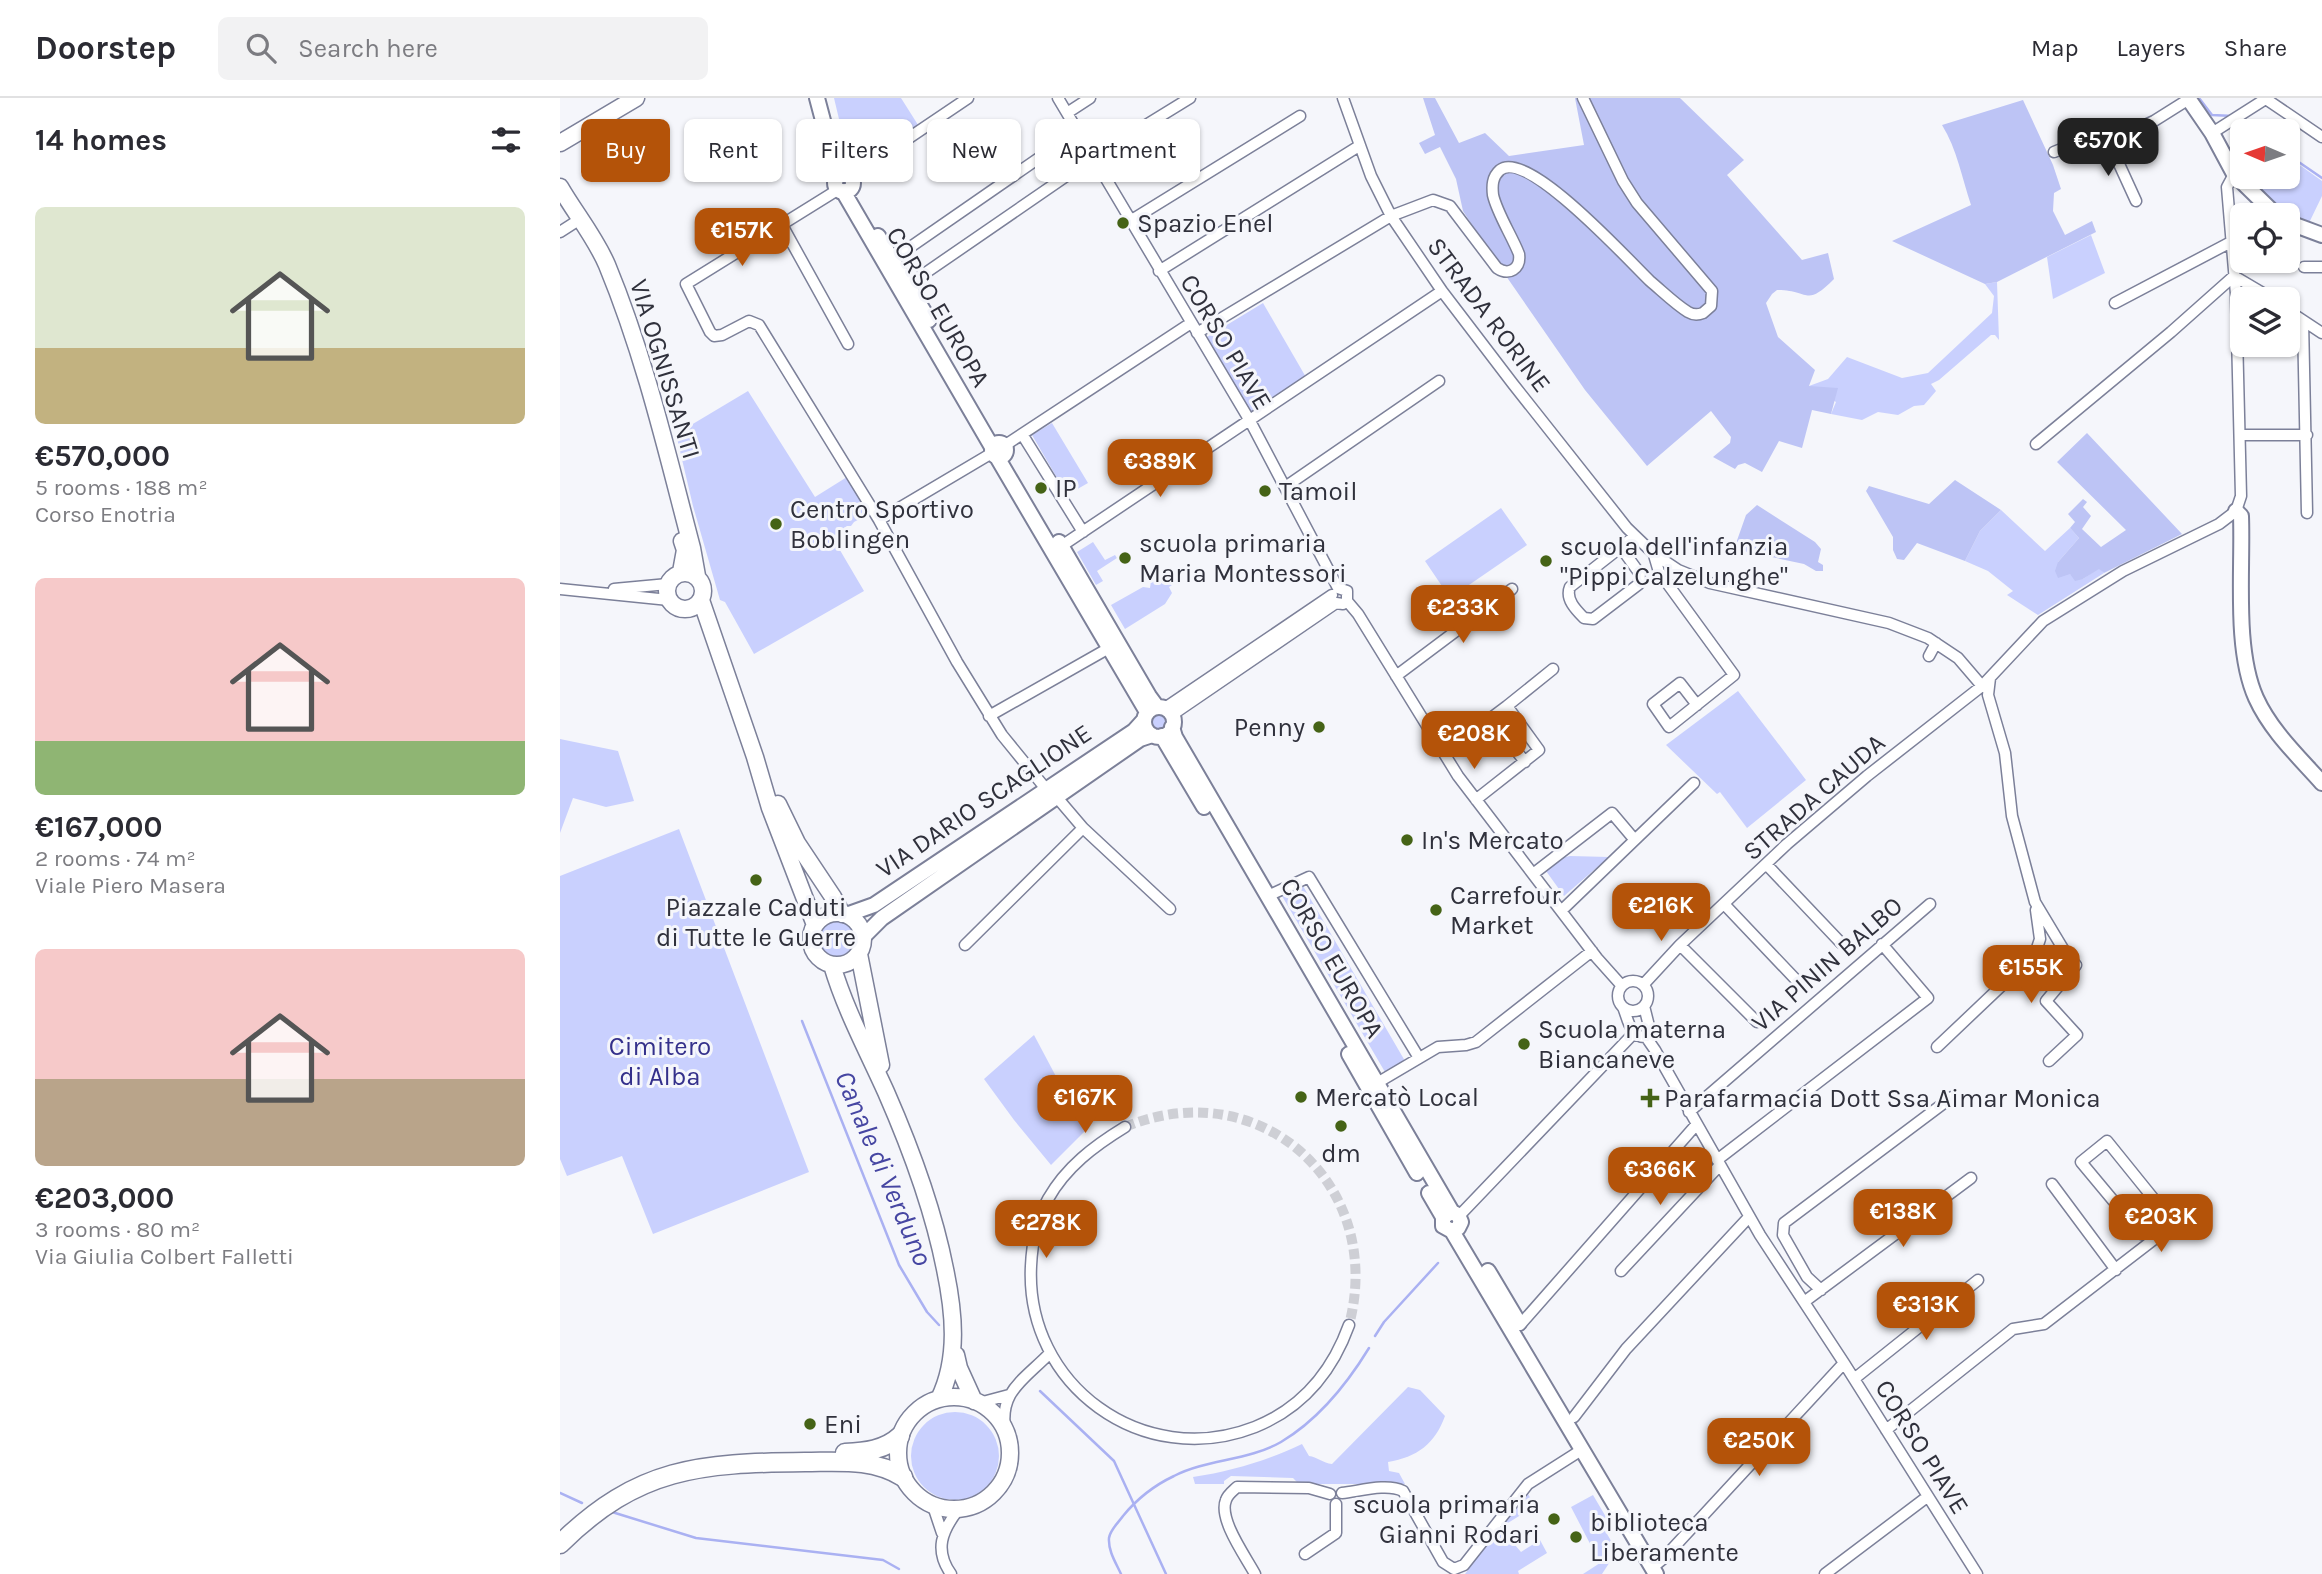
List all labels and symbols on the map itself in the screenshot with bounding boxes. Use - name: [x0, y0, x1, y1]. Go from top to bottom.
- pin: €570K: [2059, 118, 2157, 178]
- north arrow: [2230, 119, 2300, 189]
- pin: €157K: [693, 208, 791, 268]
- place label: Spazio Enel: [1137, 208, 1274, 239]
- marker: Spazio Enel: [1115, 215, 1131, 231]
- street label: CORSO EUROPA: [880, 221, 996, 393]
- street label: STRADA RORINE: [1421, 231, 1557, 399]
- street label: CORSO PIAVE: [1173, 269, 1279, 415]
- street label: VIA OGNISSANTI: [623, 276, 707, 462]
- pin: €389K: [1111, 440, 1209, 499]
- place label: IP: [1055, 473, 1077, 504]
- place label: Tamoil: [1279, 476, 1358, 507]
- marker: IP: [1033, 480, 1049, 496]
- marker: Tamoil: [1257, 483, 1273, 499]
- place label: Centro Sportivo Boblingen: [790, 494, 974, 555]
- marker: Centro Sportivo Boblingen: [768, 516, 784, 532]
- place label: scuola primaria Maria Montessori: [1139, 528, 1347, 589]
- place label: scuola dell'infanzia "Pippi Calzelunghe": [1560, 531, 1788, 592]
- marker: scuola primaria Maria Montessori: [1117, 550, 1133, 566]
- marker: scuola dell'infanzia "Pippi Calzelunghe": [1538, 553, 1554, 569]
- pin: €233K: [1414, 586, 1512, 645]
- place label: Penny: [1234, 712, 1305, 743]
- pin: €208K: [1425, 712, 1523, 771]
- street label: VIA DARIO SCAGLIONE: [870, 717, 1098, 885]
- marker: Penny: [1311, 719, 1327, 735]
- street label: STRADA CAUDA: [1737, 727, 1891, 867]
- place label: In's Mercato: [1421, 825, 1564, 856]
- marker: In's Mercato: [1399, 832, 1415, 848]
- marker: Piazzale Caduti di Tutte le Guerre: [748, 872, 764, 888]
- street label: CORSO EUROPA: [1274, 872, 1390, 1044]
- place label: Carrefour Market: [1450, 880, 1561, 941]
- pin: €216K: [1612, 884, 1710, 943]
- street label: VIA PININ BALBO: [1745, 890, 1909, 1038]
- place label: Piazzale Caduti di Tutte le Guerre: [656, 892, 856, 953]
- marker: Carrefour Market: [1428, 902, 1444, 918]
- pin: €155K: [1982, 946, 2080, 1005]
- place label: Scuola materna Biancaneve: [1538, 1014, 1726, 1075]
- park label: Cimitero di Alba: [609, 1031, 711, 1092]
- marker: Scuola materna Biancaneve: [1516, 1036, 1532, 1052]
- water label: Canale di Verduno: [828, 1066, 940, 1271]
- pin: €167K: [1036, 1076, 1134, 1135]
- place label: Mercatò Local: [1315, 1082, 1479, 1113]
- place label: Parafarmacia Dott Ssa Aimar Monica: [1664, 1083, 2101, 1114]
- marker: Mercatò Local: [1293, 1089, 1309, 1105]
- marker: Parafarmacia Dott Ssa Aimar Monica: [1642, 1090, 1658, 1106]
- marker: dm: [1333, 1118, 1349, 1134]
- place label: dm: [1321, 1138, 1361, 1169]
- pin: €366K: [1611, 1148, 1709, 1207]
- pin: €138K: [1854, 1190, 1952, 1249]
- pin: €203K: [2112, 1194, 2210, 1254]
- pin: €278K: [997, 1200, 1095, 1260]
- pin: €313K: [1877, 1282, 1975, 1342]
- street label: CORSO PIAVE: [1868, 1374, 1976, 1520]
- place label: Eni: [824, 1409, 862, 1440]
- marker: Eni: [802, 1416, 818, 1432]
- pin: €250K: [1710, 1418, 1808, 1478]
- place label: scuola primaria Gianni Rodari: [1353, 1489, 1540, 1550]
- place label: biblioteca Liberamente: [1590, 1507, 1739, 1568]
- marker: scuola primaria Gianni Rodari: [1546, 1511, 1562, 1527]
- marker: biblioteca Liberamente: [1568, 1529, 1584, 1545]

